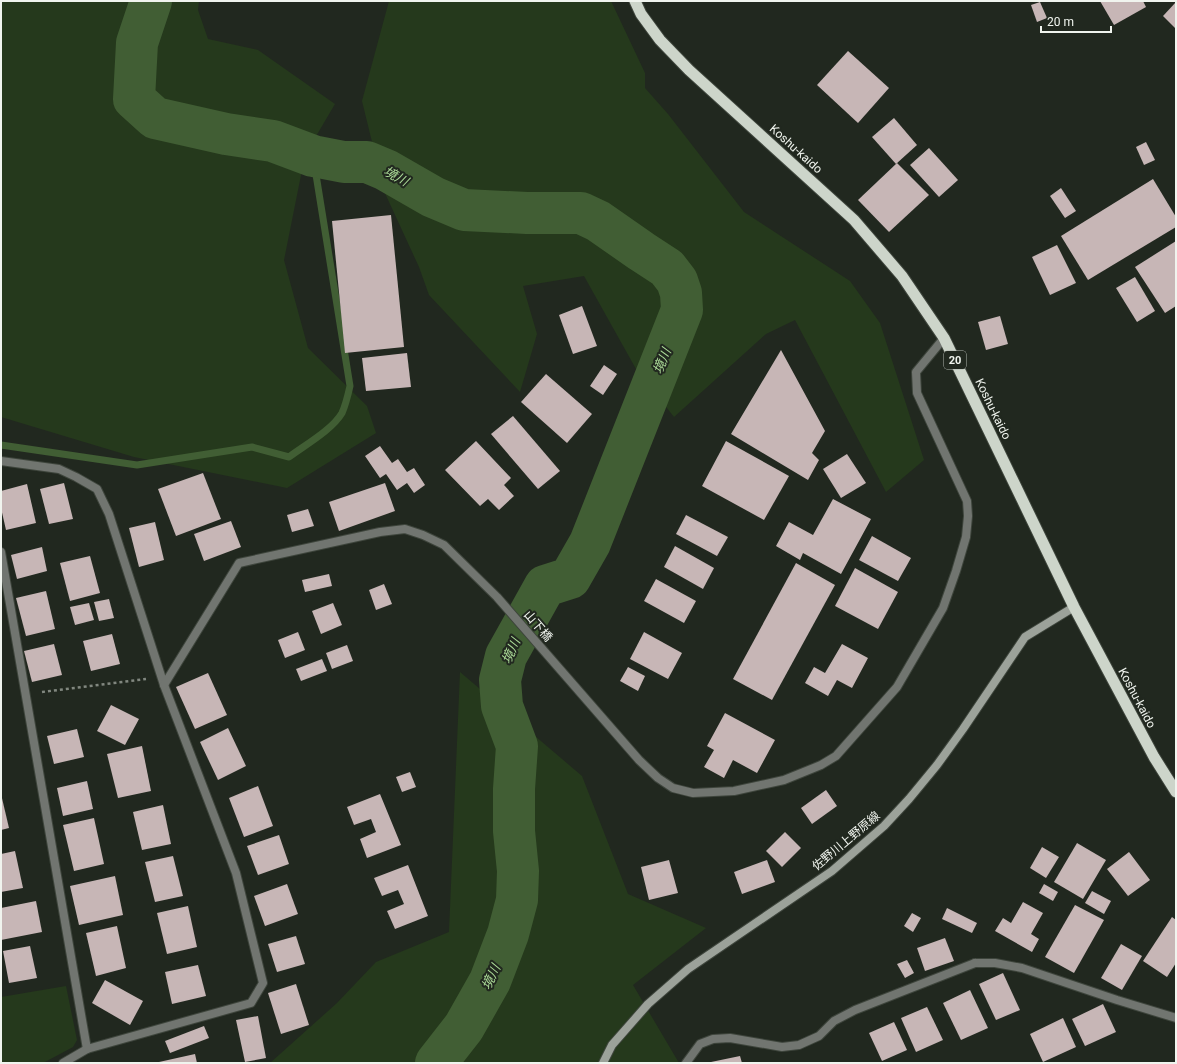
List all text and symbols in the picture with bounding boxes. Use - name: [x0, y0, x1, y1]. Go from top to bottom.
- scale bar: [1041, 8, 1111, 34]
- text: 20 m: [1047, 15, 1074, 29]
- street label: Koshu-kaido: [767, 122, 825, 176]
- water label: 境川: [381, 163, 413, 190]
- water label: 境川: [650, 344, 675, 376]
- road number: 20: [944, 351, 966, 369]
- street label: Koshu-kaido: [972, 376, 1014, 442]
- street label: 山下橋: [521, 608, 555, 644]
- water label: 境川: [499, 634, 524, 666]
- street label: Koshu-kaido: [1115, 666, 1159, 731]
- street label: 佐野川上野原線: [809, 809, 883, 873]
- water label: 境川: [479, 960, 504, 992]

